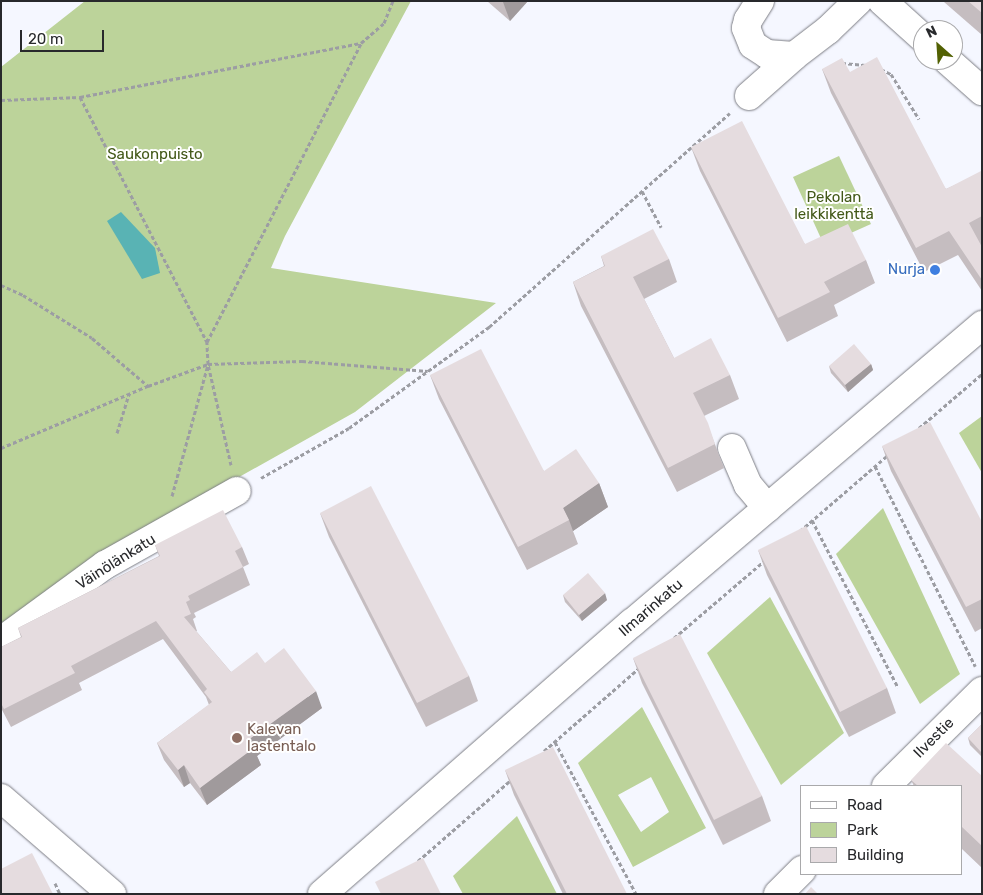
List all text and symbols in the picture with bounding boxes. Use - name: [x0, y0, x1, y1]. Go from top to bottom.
- scale bar: [22, 20, 106, 52]
- north arrow: [913, 20, 963, 70]
- text: N: [923, 22, 940, 42]
- text: 20 m: [28, 30, 63, 48]
- park label: Saukonpuisto: [107, 146, 203, 164]
- park label: Pekolan leikkikenttä: [794, 188, 874, 223]
- place label: Nurja: [888, 261, 925, 279]
- marker: Nurja: [929, 264, 941, 276]
- street label: Väinölänkatu: [73, 530, 159, 594]
- street label: Ilmarinkatu: [615, 575, 687, 641]
- street label: Ilvestie: [910, 714, 958, 762]
- place label: Kalevan lastentalo: [247, 720, 316, 755]
- marker: Kalevan lastentalo: [231, 732, 243, 744]
- legend: [800, 785, 963, 875]
- text: Road: [847, 796, 883, 814]
- text: Park: [847, 821, 878, 839]
- text: Building: [847, 846, 904, 864]

